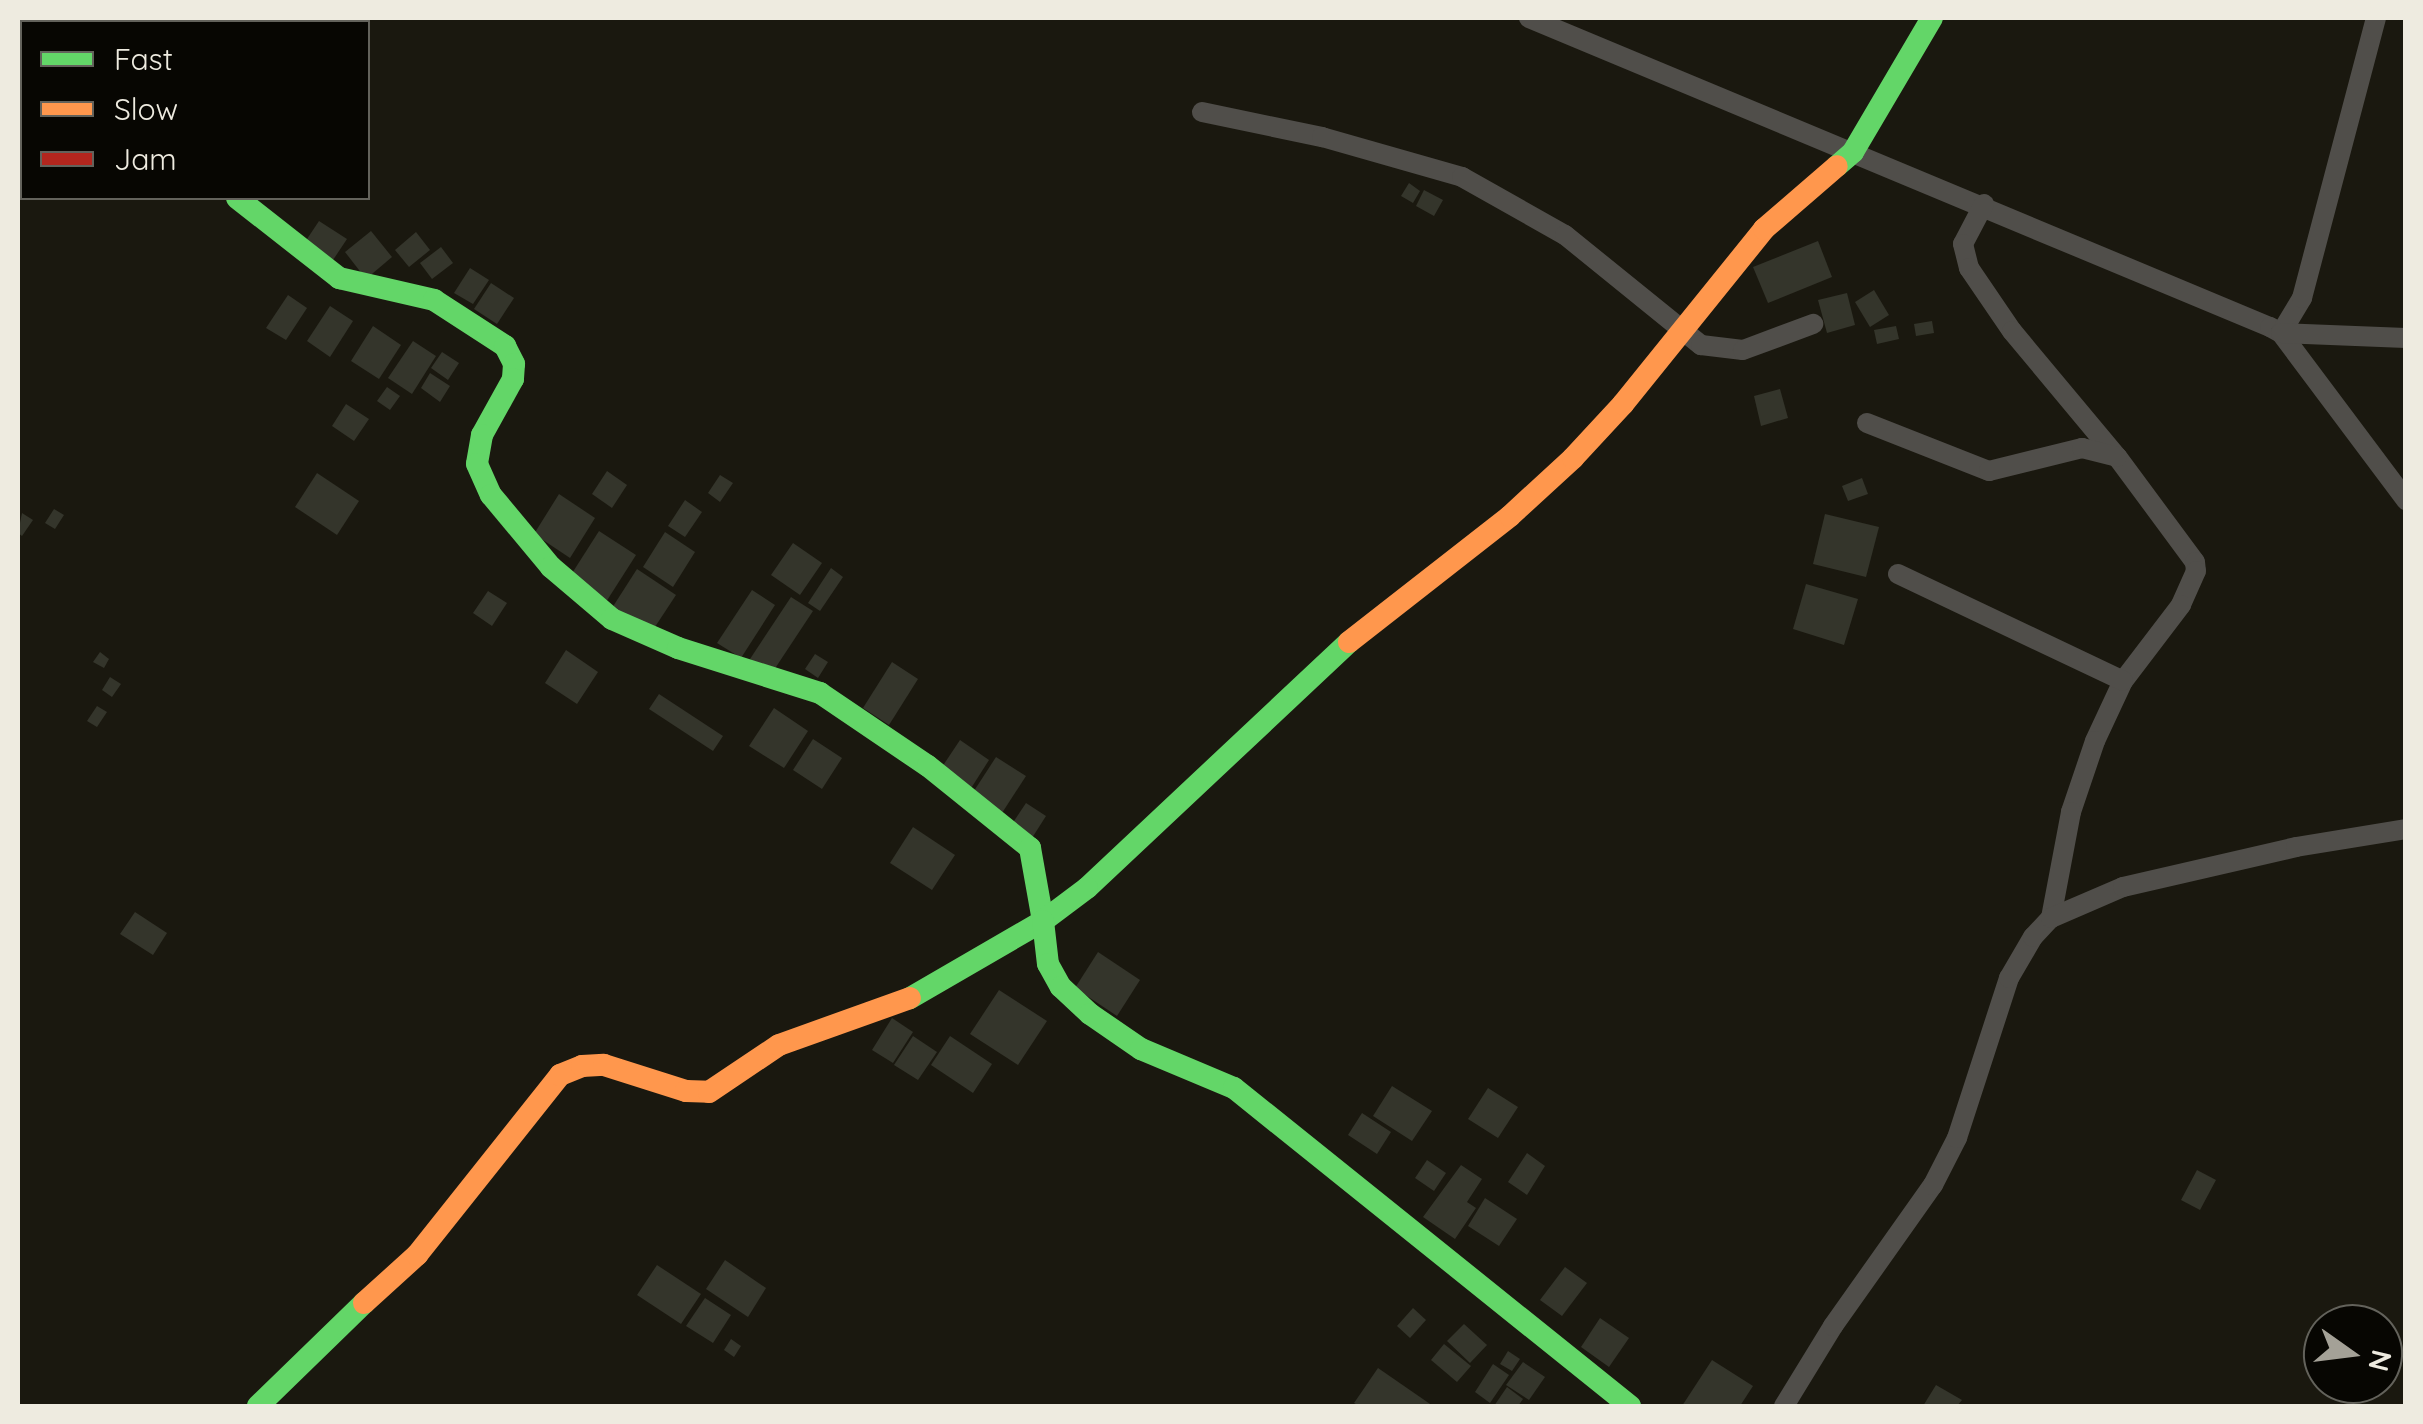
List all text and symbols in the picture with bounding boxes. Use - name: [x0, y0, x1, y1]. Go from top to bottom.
- legend: [20, 20, 370, 200]
- text: Fast: [114, 40, 173, 78]
- text: Slow: [114, 90, 178, 128]
- text: Jam: [114, 140, 177, 178]
- north arrow: [2303, 1304, 2403, 1404]
- text: N: [2361, 1347, 2400, 1375]

